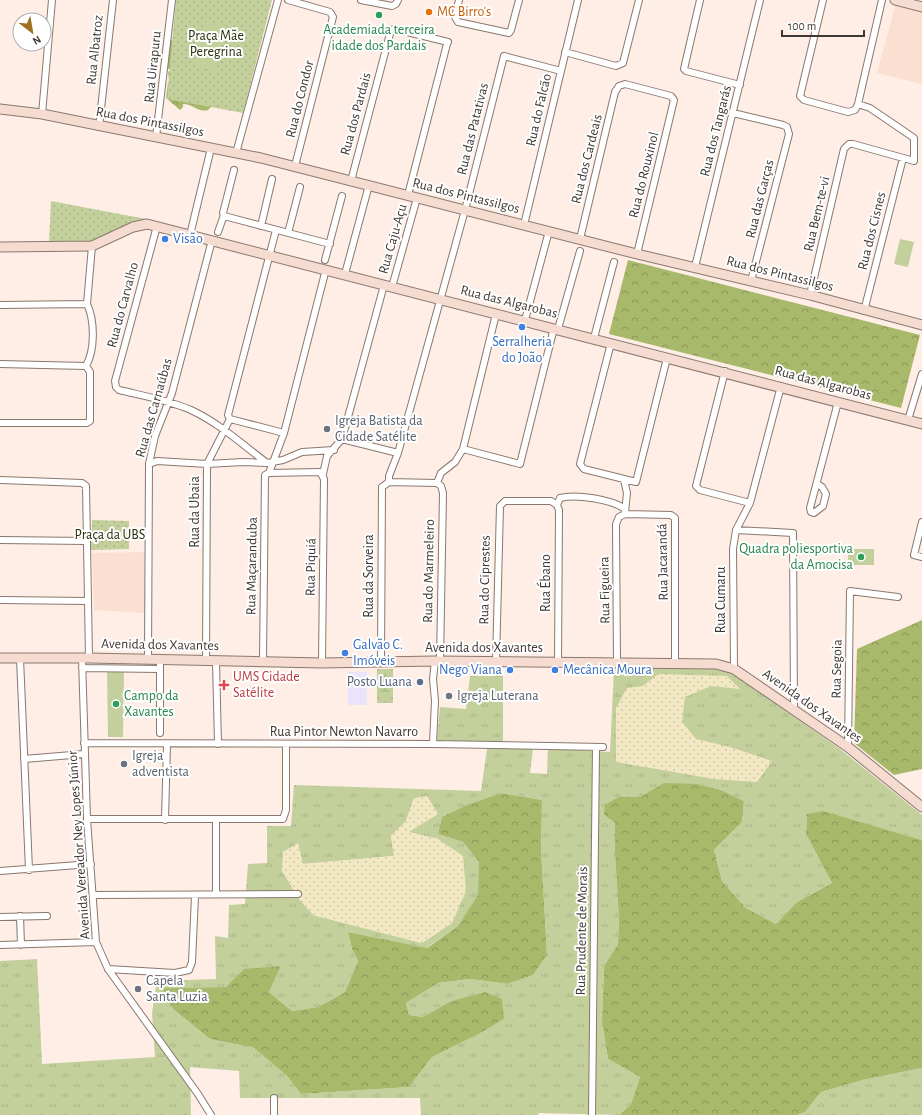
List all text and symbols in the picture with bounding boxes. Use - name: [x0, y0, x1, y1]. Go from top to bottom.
- place label: MC Birro's: [437, 5, 491, 19]
- marker: MC Birro's: [424, 7, 434, 17]
- marker: Academiada terceira idade dos Pardais: [374, 10, 384, 20]
- north arrow: [12, 12, 52, 52]
- scale bar: [782, 12, 864, 38]
- street label: Rua Albatroz: [84, 14, 106, 86]
- text: 100 m: [788, 20, 816, 32]
- place label: Academiada terceira idade dos Pardais: [323, 23, 435, 53]
- park label: Praça Mãe Peregrina: [188, 29, 244, 59]
- street label: Rua Uirapuru: [142, 30, 164, 104]
- text: N: [31, 33, 43, 47]
- street label: Rua do Condor: [284, 58, 317, 139]
- street label: Rua dos Pardais: [338, 71, 374, 157]
- street label: Rua do Falcão: [524, 72, 554, 148]
- street label: Rua das Patativas: [455, 82, 491, 176]
- street label: Rua dos Tangarás: [698, 84, 734, 178]
- street label: Rua dos Pintassilgos: [95, 105, 205, 139]
- street label: Rua dos Cardeais: [569, 113, 605, 205]
- street label: Rua do Rouxinol: [627, 131, 661, 219]
- street label: Rua das Garças: [743, 158, 777, 240]
- street label: Rua Bem-te-vi: [802, 175, 832, 253]
- street label: Rua dos Pintassilgos: [411, 176, 521, 216]
- street label: Rua dos Cisnes: [856, 191, 888, 271]
- street label: Rua Caju-Açu: [376, 202, 410, 276]
- place label: Visão: [173, 232, 203, 246]
- marker: Visão: [160, 234, 170, 244]
- street label: Rua dos Pintassilgos: [725, 254, 835, 294]
- street label: Rua do Carvalho: [105, 261, 141, 349]
- street label: Rua das Algarobas: [459, 283, 559, 321]
- marker: Serralheria do João: [517, 322, 527, 332]
- place label: Serralheria do João: [492, 335, 552, 365]
- street label: Rua das Carnaúbas: [133, 357, 175, 459]
- street label: Rua das Algarobas: [773, 363, 873, 403]
- place label: Igreja Batista da Cidade Satélite: [335, 414, 423, 444]
- marker: Igreja Batista da Cidade Satélite: [322, 424, 332, 434]
- street label: Rua da Ubaia: [188, 476, 202, 548]
- street label: Rua Maçaranduba: [244, 516, 260, 615]
- street label: Rua do Marmeleiro: [421, 519, 437, 623]
- street label: Rua Jacarandá: [655, 523, 671, 601]
- park label: Praça da UBS: [75, 528, 145, 542]
- street label: Rua da Sorveira: [362, 534, 376, 618]
- street label: Rua do Ciprestes: [477, 535, 493, 625]
- street label: Rua Piquiá: [303, 537, 319, 596]
- place label: Quadra poliesportiva da Amocisa: [739, 542, 854, 572]
- marker: Quadra poliesportiva da Amocisa: [856, 552, 866, 562]
- street label: Rua Ébano: [536, 554, 553, 612]
- street label: Rua Figueira: [597, 556, 613, 624]
- street label: Rua Cumaru: [714, 567, 728, 633]
- street label: Avenida dos Xavantes: [101, 637, 219, 653]
- place label: Galvão C. Imóveis: [353, 638, 403, 668]
- street label: Rua Segoia: [829, 639, 845, 699]
- street label: Avenida dos Xavantes: [425, 641, 543, 655]
- marker: Galvão C. Imóveis: [340, 648, 350, 658]
- place label: Nego Viana: [439, 663, 503, 677]
- place label: Mecânica Moura: [563, 663, 652, 677]
- marker: Nego Viana: [505, 665, 515, 675]
- marker: Mecânica Moura: [550, 665, 560, 675]
- street label: Avenida dos Xavantes: [760, 666, 864, 746]
- place label: UMS Cidade Satélite: [233, 670, 300, 700]
- place label: Posto Luana: [347, 675, 413, 689]
- marker: Posto Luana: [415, 677, 425, 687]
- marker: UMS Cidade Satélite: [218, 679, 230, 691]
- place label: Campo da Xavantes: [124, 689, 179, 719]
- place label: Igreja Luterana: [457, 689, 539, 703]
- marker: Igreja Luterana: [444, 691, 454, 701]
- marker: Campo da Xavantes: [111, 699, 121, 709]
- street label: Rua Pintor Newton Navarro: [270, 725, 418, 739]
- place label: Igreja adventista: [132, 749, 190, 779]
- street label: Avenida Vereador Ney Lopes Júnior: [65, 750, 93, 940]
- marker: Igreja adventista: [119, 759, 129, 769]
- street label: Rua Prudente de Morais: [574, 866, 590, 996]
- place label: Capela Santa Luzia: [146, 974, 208, 1004]
- marker: Capela Santa Luzia: [133, 984, 143, 994]

